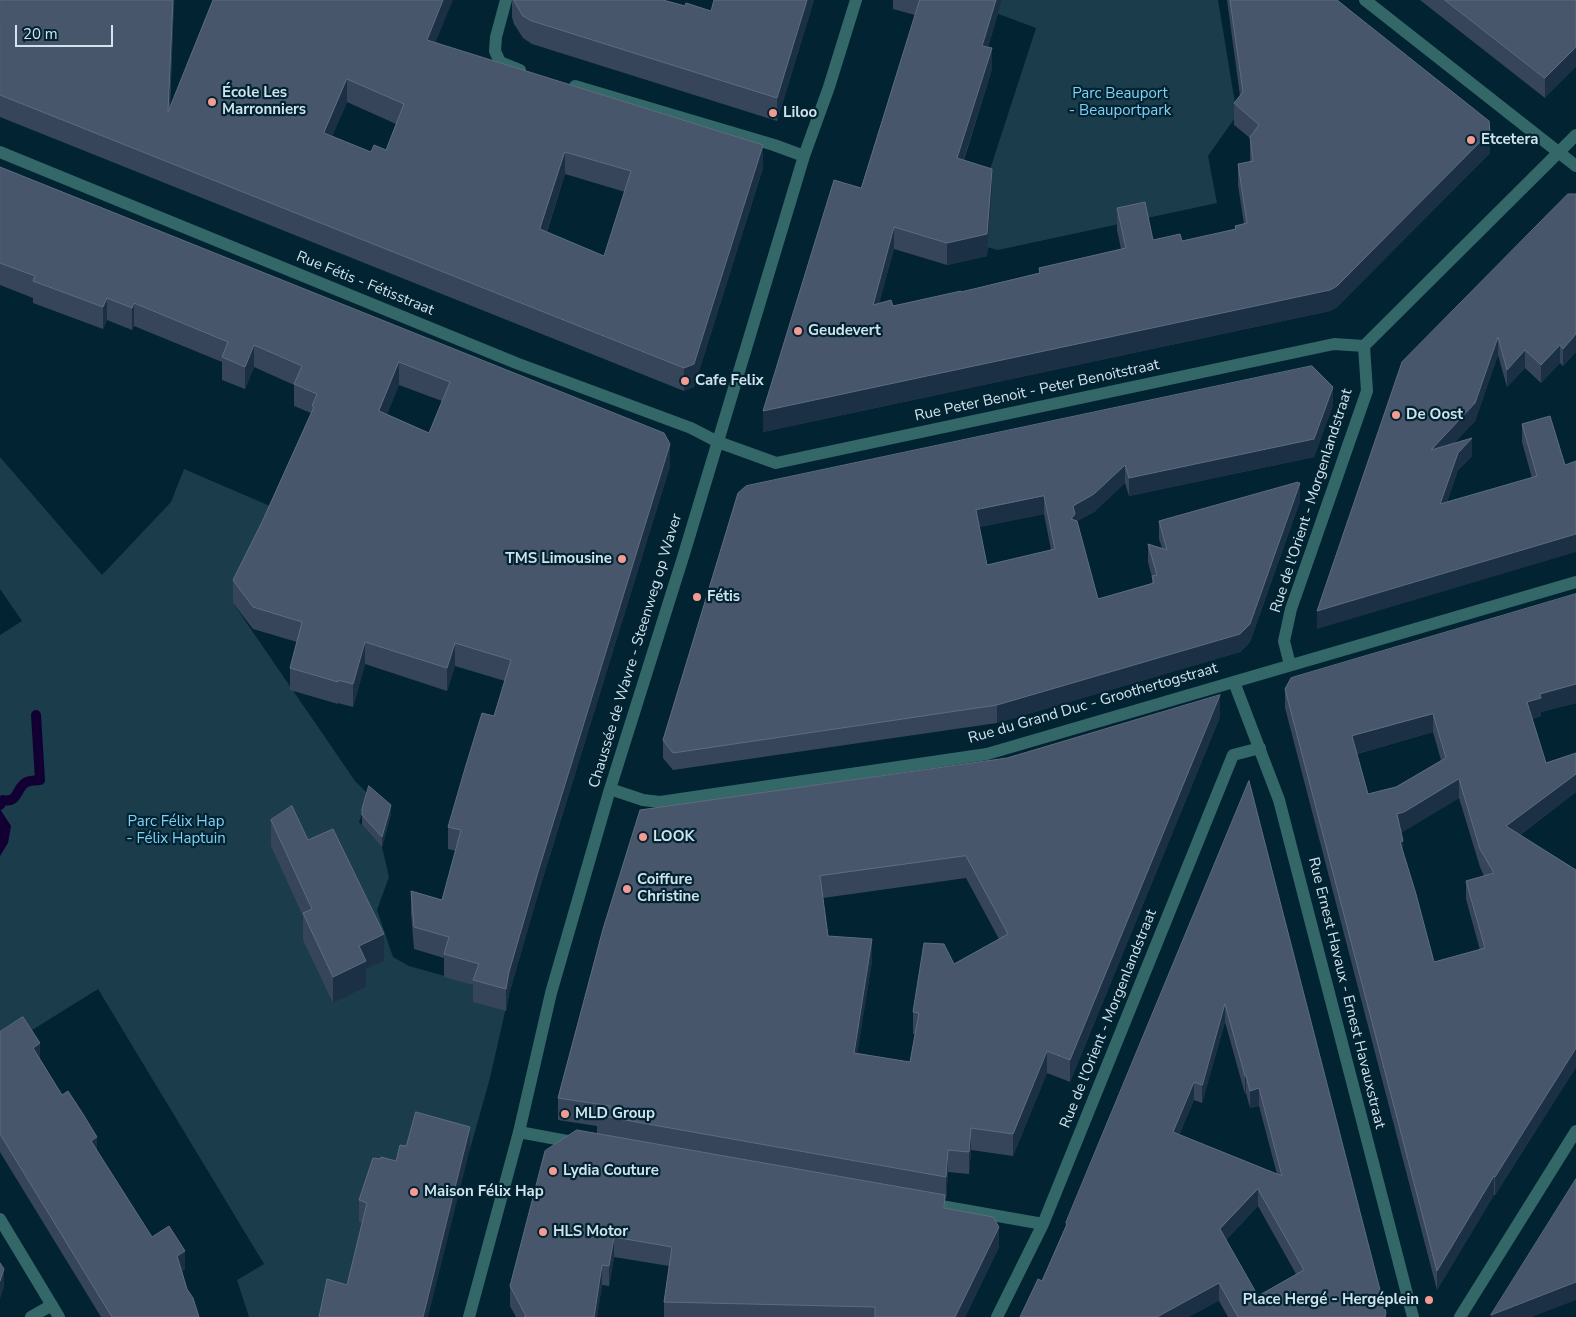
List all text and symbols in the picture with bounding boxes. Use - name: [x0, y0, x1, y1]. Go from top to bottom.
- scale bar: [18, 15, 115, 47]
- text: 20 m: [23, 24, 58, 44]
- place label: École Les Marronniers: [222, 84, 306, 119]
- park label: Parc Beauport - Beauportpark: [1069, 85, 1171, 120]
- marker: École Les Marronniers: [206, 96, 218, 108]
- place label: Liloo: [783, 104, 817, 122]
- marker: Liloo: [767, 107, 779, 119]
- place label: Etcetera: [1481, 131, 1538, 149]
- marker: Etcetera: [1465, 134, 1477, 146]
- street label: Rue Fétis - Fétisstraat: [294, 248, 436, 320]
- place label: Geudevert: [808, 322, 881, 340]
- marker: Geudevert: [792, 325, 804, 337]
- street label: Rue Peter Benoit - Peter Benoitstraat: [913, 356, 1161, 426]
- place label: Cafe Felix: [695, 372, 764, 390]
- marker: Cafe Felix: [679, 375, 691, 387]
- street label: Rue de l'Orient - Morgenlandstraat: [1267, 387, 1357, 615]
- place label: De Oost: [1406, 406, 1463, 424]
- marker: De Oost: [1390, 409, 1402, 421]
- street label: Chaussée de Wavre - Steenweg op Waver: [586, 512, 686, 790]
- place label: TMS Limousine: [505, 550, 612, 568]
- marker: TMS Limousine: [616, 553, 628, 565]
- place label: Fétis: [707, 588, 740, 606]
- marker: Fétis: [691, 591, 703, 603]
- street label: Rue du Grand Duc - Groothertogstraat: [966, 660, 1220, 748]
- park label: Parc Félix Hap - Félix Haptuin: [126, 813, 226, 848]
- place label: LOOK: [653, 828, 694, 846]
- marker: LOOK: [637, 831, 649, 843]
- street label: Rue Ernest Havaux - Ernest Havauxstraat: [1304, 855, 1388, 1131]
- place label: Coiffure Christine: [637, 871, 699, 906]
- marker: Coiffure Christine: [621, 883, 633, 895]
- street label: Rue de l'Orient - Morgenlandstraat: [1057, 907, 1161, 1131]
- place label: MLD Group: [575, 1105, 655, 1123]
- marker: MLD Group: [559, 1108, 571, 1120]
- place label: Lydia Couture: [563, 1162, 659, 1180]
- marker: Lydia Couture: [547, 1165, 559, 1177]
- place label: Maison Félix Hap: [424, 1183, 544, 1201]
- marker: Maison Félix Hap: [408, 1186, 420, 1198]
- place label: HLS Motor: [553, 1223, 628, 1241]
- marker: HLS Motor: [537, 1226, 549, 1238]
- place label: Place Hergé - Hergéplein: [1243, 1291, 1419, 1309]
- marker: Place Hergé - Hergéplein: [1423, 1294, 1435, 1306]

